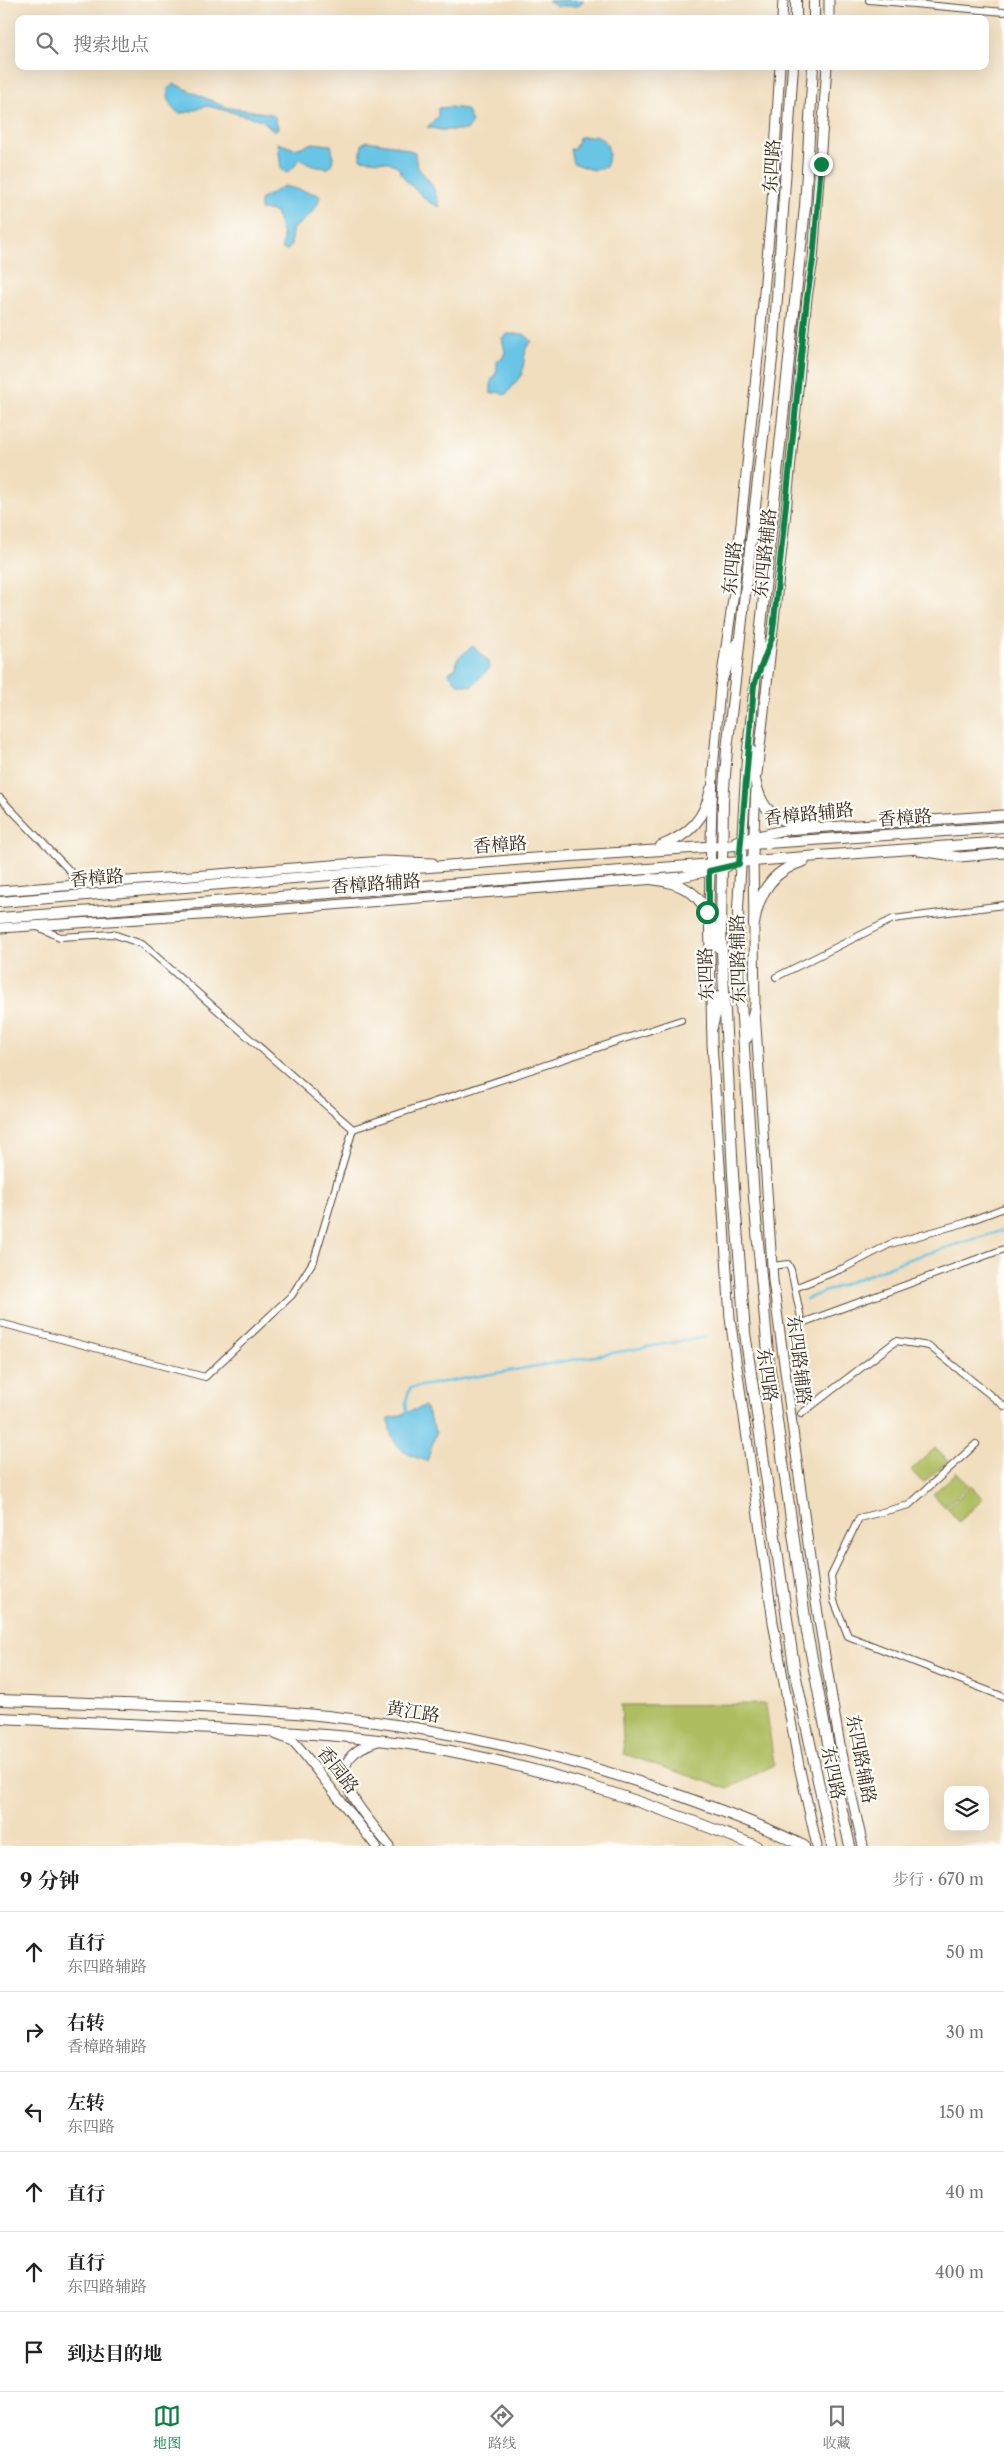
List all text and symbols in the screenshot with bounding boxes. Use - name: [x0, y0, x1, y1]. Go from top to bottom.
- search box: [15, 15, 989, 70]
- icon: search: [33, 29, 61, 57]
- text: 搜索地点: [73, 33, 149, 56]
- street label: 东四路: [759, 138, 785, 194]
- route end: [810, 153, 833, 176]
- street label: 东四路辅路: [749, 507, 781, 599]
- street label: 东四路: [718, 540, 746, 596]
- street label: 香樟路辅路: [763, 798, 855, 830]
- street label: 香樟路: [877, 805, 933, 831]
- street label: 香樟路: [472, 832, 528, 858]
- street label: 香樟路: [69, 865, 125, 891]
- street label: 香樟路辅路: [330, 870, 422, 898]
- route start: [696, 901, 719, 924]
- street label: 东四路辅路: [726, 914, 750, 1004]
- street label: 东四路: [694, 947, 718, 1001]
- street label: 东四路辅路: [783, 1314, 815, 1406]
- street label: 东四路: [752, 1347, 782, 1403]
- street label: 黄江路: [385, 1697, 441, 1727]
- street label: 东四路辅路: [842, 1713, 880, 1805]
- street label: 香园路: [313, 1742, 363, 1798]
- street label: 东四路: [817, 1744, 849, 1802]
- map controls: [944, 1786, 989, 1831]
- button: layers: [944, 1786, 989, 1831]
- text: 9 分钟: [20, 1868, 80, 1893]
- text: 步行 · 670 m: [893, 1869, 984, 1889]
- text: 直行: [67, 1931, 105, 1954]
- icon: ahead: [20, 1938, 48, 1966]
- text: 50 m: [946, 1942, 984, 1962]
- text: 东四路辅路: [67, 1956, 147, 1976]
- text: 右转: [67, 2011, 105, 2034]
- icon: right: [20, 2018, 48, 2046]
- text: 30 m: [946, 2022, 984, 2042]
- text: 香樟路辅路: [67, 2036, 147, 2056]
- text: 左转: [67, 2091, 105, 2114]
- icon: left: [20, 2098, 48, 2126]
- text: 150 m: [939, 2102, 984, 2122]
- text: 东四路: [67, 2116, 115, 2136]
- icon: ahead: [20, 2178, 48, 2206]
- text: 直行: [67, 2182, 105, 2205]
- text: 40 m: [945, 2182, 984, 2202]
- text: 直行: [67, 2251, 105, 2274]
- icon: ahead: [20, 2258, 48, 2286]
- text: 400 m: [935, 2262, 984, 2282]
- text: 东四路辅路: [67, 2276, 147, 2296]
- icon: arrive: [20, 2338, 48, 2366]
- text: 到达目的地: [67, 2342, 162, 2365]
- tab: 地图: [153, 2402, 181, 2452]
- tab: 路线: [488, 2402, 516, 2452]
- tab: 收藏: [823, 2402, 851, 2452]

